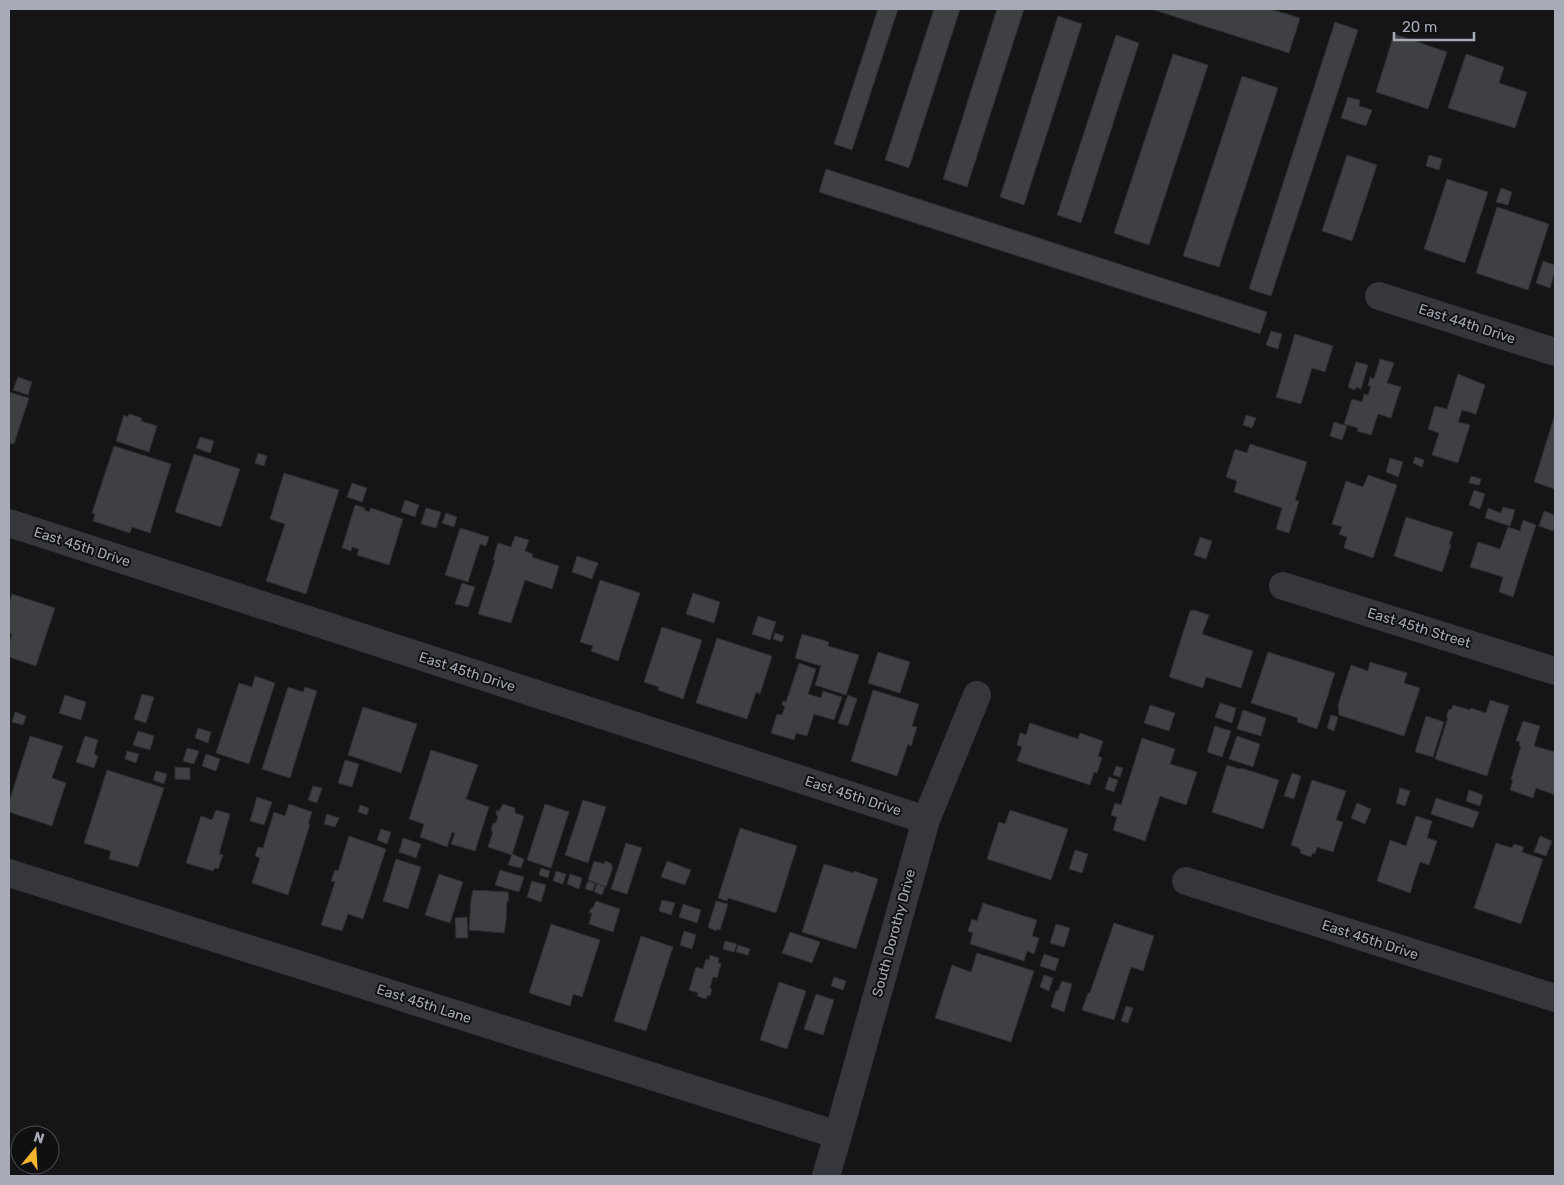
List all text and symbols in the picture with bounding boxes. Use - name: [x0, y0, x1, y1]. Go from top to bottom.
- scale bar: [1394, 10, 1474, 42]
- text: 20 m: [1402, 18, 1437, 36]
- street label: East 44th Drive: [1416, 300, 1518, 348]
- street label: East 45th Drive: [32, 523, 133, 571]
- street label: East 45th Street: [1365, 604, 1473, 652]
- street label: East 45th Drive: [417, 648, 518, 696]
- street label: East 45th Drive: [803, 772, 904, 820]
- street label: South Dorothy Drive: [869, 867, 919, 999]
- street label: East 45th Drive: [1320, 916, 1421, 964]
- street label: East 45th Lane: [374, 981, 474, 1027]
- north arrow: [10, 1125, 60, 1175]
- text: N: [31, 1128, 46, 1148]

